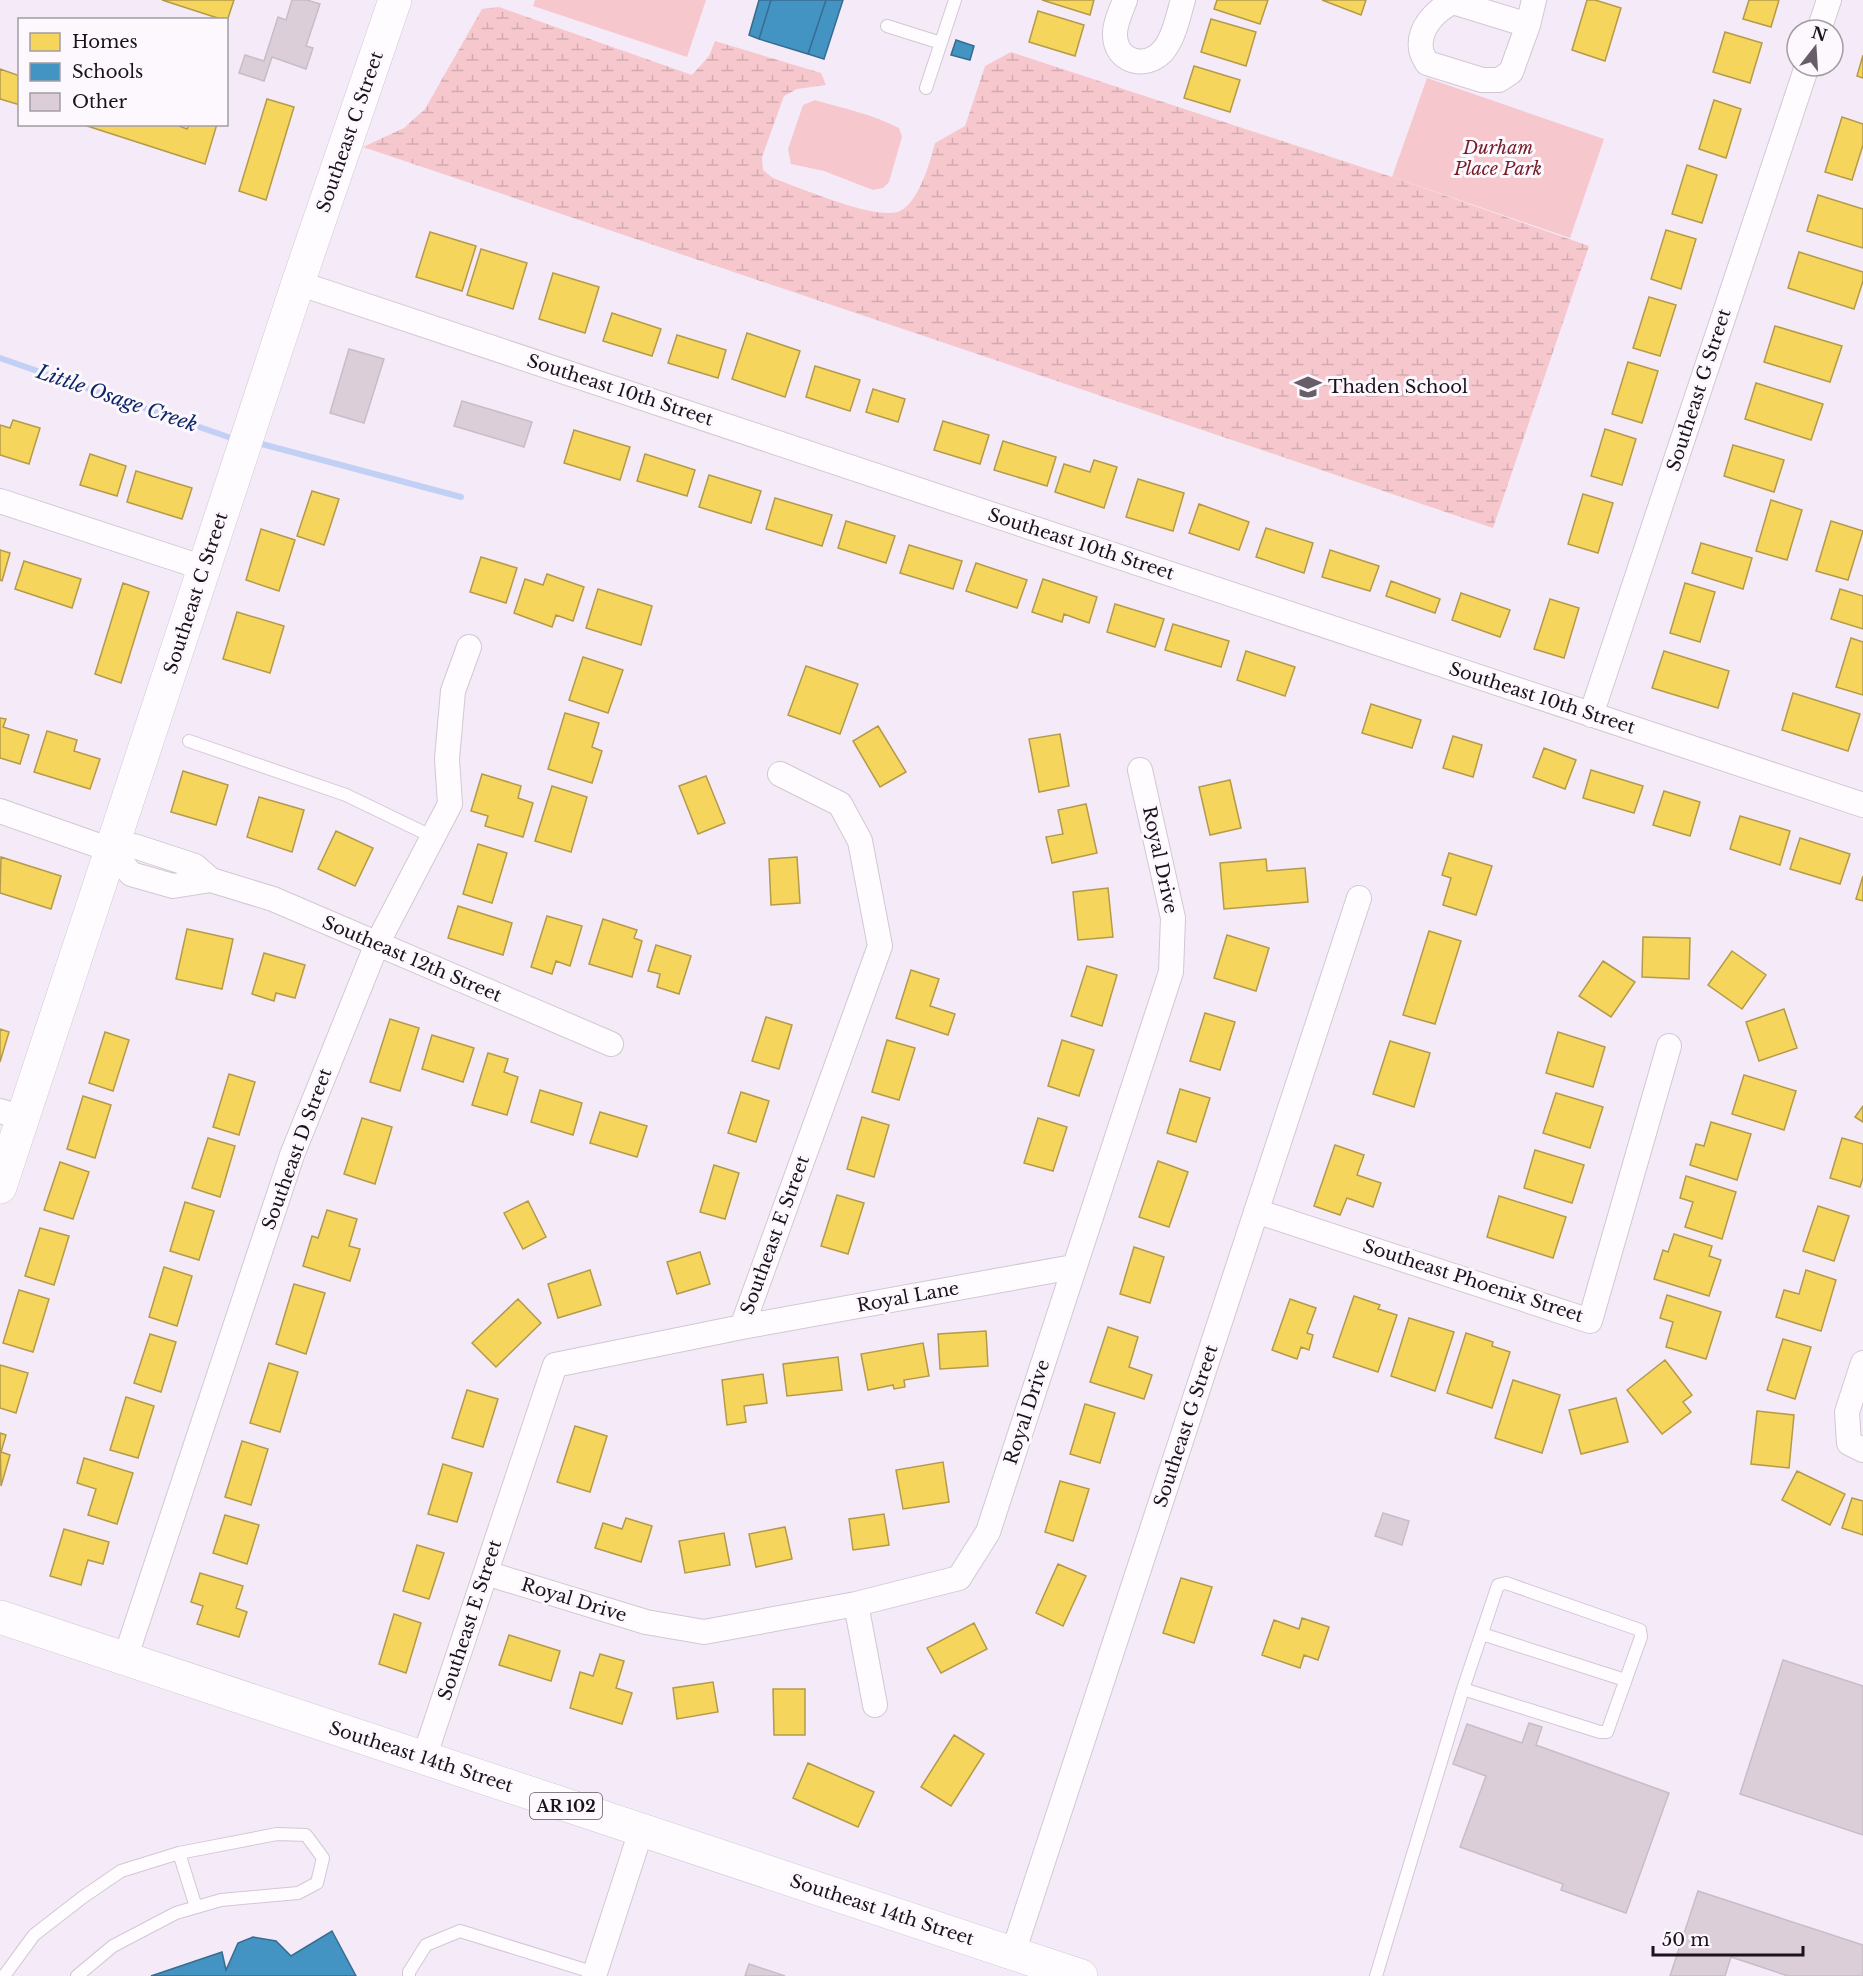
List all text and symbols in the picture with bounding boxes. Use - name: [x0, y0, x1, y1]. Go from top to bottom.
- legend: [18, 18, 228, 126]
- north arrow: [1785, 18, 1845, 78]
- text: N: [1809, 22, 1830, 45]
- text: Homes: [72, 31, 138, 53]
- street label: Southeast C Street: [312, 48, 388, 215]
- text: Schools: [72, 61, 143, 83]
- text: Other: [72, 91, 128, 113]
- park label: Durham Place Park: [1453, 137, 1542, 180]
- street label: Southeast G Street: [1662, 306, 1736, 474]
- street label: Southeast 10th Street: [524, 349, 716, 431]
- water label: Little Osage Creek: [32, 359, 201, 437]
- school or university icon: Thaden School: [1293, 372, 1323, 402]
- place label: Thaden School: [1328, 376, 1468, 398]
- street label: Southeast 10th Street: [985, 503, 1177, 585]
- street label: Southeast C Street: [159, 509, 233, 677]
- street label: Southeast 10th Street: [1446, 657, 1638, 739]
- street label: Royal Drive: [1138, 804, 1182, 916]
- street label: Southeast 12th Street: [319, 911, 505, 1007]
- street label: Southeast D Street: [258, 1065, 337, 1233]
- street label: Southeast E Street: [736, 1152, 814, 1317]
- street label: Southeast Phoenix Street: [1360, 1235, 1586, 1327]
- street label: Royal Lane: [855, 1277, 961, 1317]
- street label: Southeast G Street: [1149, 1342, 1223, 1510]
- street label: Royal Drive: [1000, 1357, 1054, 1467]
- street label: Southeast E Street: [434, 1537, 506, 1703]
- street label: Royal Drive: [519, 1574, 629, 1626]
- street label: Southeast 14th Street: [326, 1717, 516, 1797]
- road number: AR 102: [530, 1793, 602, 1819]
- street label: Southeast 14th Street: [787, 1870, 977, 1950]
- scale bar: [1653, 1919, 1803, 1957]
- text: 50 m: [1662, 1929, 1710, 1951]

